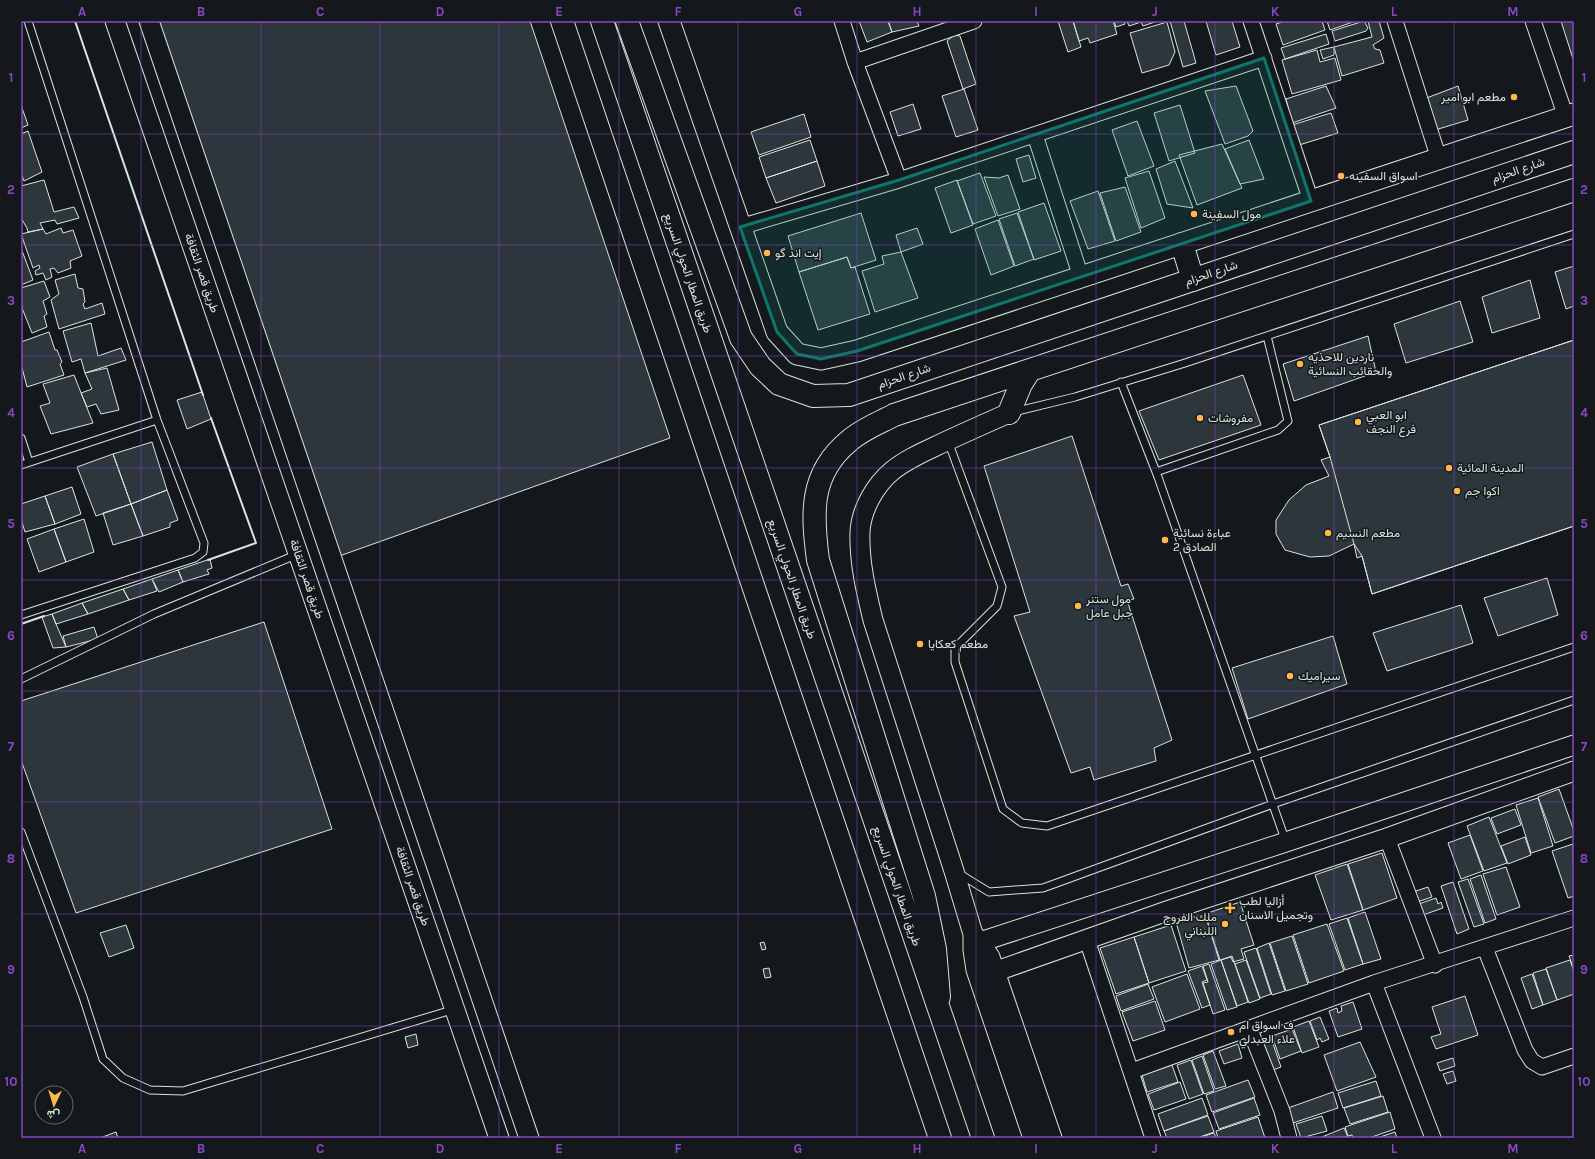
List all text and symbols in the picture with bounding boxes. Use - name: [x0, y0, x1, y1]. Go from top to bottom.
- text: A: [78, 4, 86, 19]
- text: B: [197, 4, 205, 19]
- text: C: [316, 4, 324, 19]
- text: D: [436, 4, 445, 19]
- text: E: [555, 4, 563, 19]
- text: F: [674, 4, 682, 19]
- text: G: [794, 4, 802, 19]
- text: H: [912, 4, 922, 19]
- text: I: [1034, 4, 1038, 19]
- text: J: [1152, 4, 1158, 19]
- text: K: [1271, 4, 1280, 19]
- text: L: [1391, 4, 1398, 19]
- text: M: [1507, 4, 1519, 19]
- text: 1: [9, 70, 13, 85]
- text: 1: [1582, 70, 1586, 85]
- place label: مطعم ابو امير: [1440, 90, 1506, 105]
- marker: مطعم ابو امير: [1509, 92, 1519, 102]
- street label: شارع الحزام: [1490, 154, 1547, 187]
- place label: اسواق السفينه: [1349, 169, 1418, 184]
- marker: اسواق السفينه: [1336, 171, 1346, 181]
- text: 2: [7, 182, 15, 197]
- text: 2: [1580, 182, 1588, 197]
- place label: مول السفينة: [1202, 207, 1261, 222]
- marker: مول السفينة: [1189, 209, 1199, 219]
- street label: طريق المطار الحولي السريع: [658, 211, 715, 336]
- street label: طريق قصر الثقافة: [181, 231, 222, 315]
- place label: إيت اند گو: [775, 246, 822, 261]
- marker: إيت اند گو: [762, 248, 772, 258]
- street label: شارع الحزام: [1183, 257, 1240, 290]
- text: 3: [7, 293, 15, 308]
- text: 3: [1580, 293, 1588, 308]
- place label: ناردين للاحذيه والحقائب النسائية: [1308, 350, 1392, 379]
- marker: ناردين للاحذيه والحقائب النسائية: [1295, 359, 1305, 369]
- street label: شارع الحزام: [876, 360, 933, 393]
- text: 4: [7, 405, 15, 420]
- text: 4: [1580, 405, 1588, 420]
- place label: ابو العبي فرع النجف: [1366, 408, 1416, 438]
- place label: مفروشات: [1208, 411, 1253, 426]
- marker: مفروشات: [1195, 413, 1205, 423]
- marker: ابو العبي فرع النجف: [1353, 417, 1363, 427]
- place label: المدينة المائية: [1457, 461, 1524, 475]
- marker: المدينة المائية: [1444, 463, 1454, 473]
- place label: اكوا جم: [1465, 484, 1500, 499]
- marker: اكوا جم: [1452, 486, 1462, 496]
- text: 5: [7, 516, 15, 531]
- text: 5: [1580, 516, 1588, 531]
- street label: طريق المطار الحولي السريع: [762, 517, 819, 642]
- place label: عباءة نسائية الصادق 2: [1173, 526, 1231, 554]
- place label: مطعم النسيم: [1336, 526, 1400, 541]
- marker: مطعم النسيم: [1323, 528, 1333, 538]
- marker: عباءة نسائية الصادق 2: [1160, 535, 1170, 545]
- street label: طريق قصر الثقافة: [286, 537, 327, 621]
- place label: مول ستنر جبل عامل: [1085, 592, 1133, 621]
- marker: مول ستنر جبل عامل: [1073, 601, 1083, 611]
- text: 6: [7, 628, 15, 643]
- text: 6: [1580, 628, 1588, 643]
- place label: مطعم كعكايا: [928, 637, 988, 652]
- marker: مطعم كعكايا: [915, 639, 925, 649]
- place label: سيراميك: [1298, 669, 1341, 684]
- marker: سيراميك: [1285, 671, 1295, 681]
- text: 7: [8, 739, 15, 754]
- text: 7: [1581, 739, 1588, 754]
- street label: طريق المطار الحولي السريع: [867, 824, 924, 949]
- street label: طريق قصر الثقافة: [392, 844, 433, 928]
- text: 8: [7, 851, 15, 866]
- text: 8: [1580, 851, 1588, 866]
- place label: أزاليا لطب وتجميل الاسنان: [1239, 894, 1313, 923]
- marker: أزاليا لطب وتجميل الاسنان: [1224, 902, 1236, 914]
- place label: ملك الفروج اللبناني: [1163, 910, 1217, 941]
- marker: ملك الفروج اللبناني: [1220, 919, 1230, 929]
- text: 9: [7, 962, 15, 977]
- text: 9: [1580, 962, 1588, 977]
- place label: ف اسواق ام علاء العبدلي: [1239, 1018, 1295, 1049]
- marker: ف اسواق ام علاء العبدلي: [1226, 1027, 1236, 1037]
- text: 10: [5, 1074, 17, 1089]
- text: 10: [1578, 1074, 1590, 1089]
- north arrow: [34, 1085, 74, 1125]
- text: ش: [46, 1108, 60, 1121]
- text: A: [78, 1141, 86, 1156]
- text: B: [197, 1141, 205, 1156]
- text: C: [316, 1141, 324, 1156]
- text: D: [436, 1141, 445, 1156]
- text: E: [555, 1141, 563, 1156]
- text: F: [674, 1141, 682, 1156]
- text: G: [794, 1141, 802, 1156]
- text: H: [912, 1141, 922, 1156]
- text: I: [1034, 1141, 1038, 1156]
- text: J: [1152, 1141, 1158, 1156]
- text: K: [1271, 1141, 1280, 1156]
- text: L: [1391, 1141, 1398, 1156]
- text: M: [1507, 1141, 1519, 1156]

